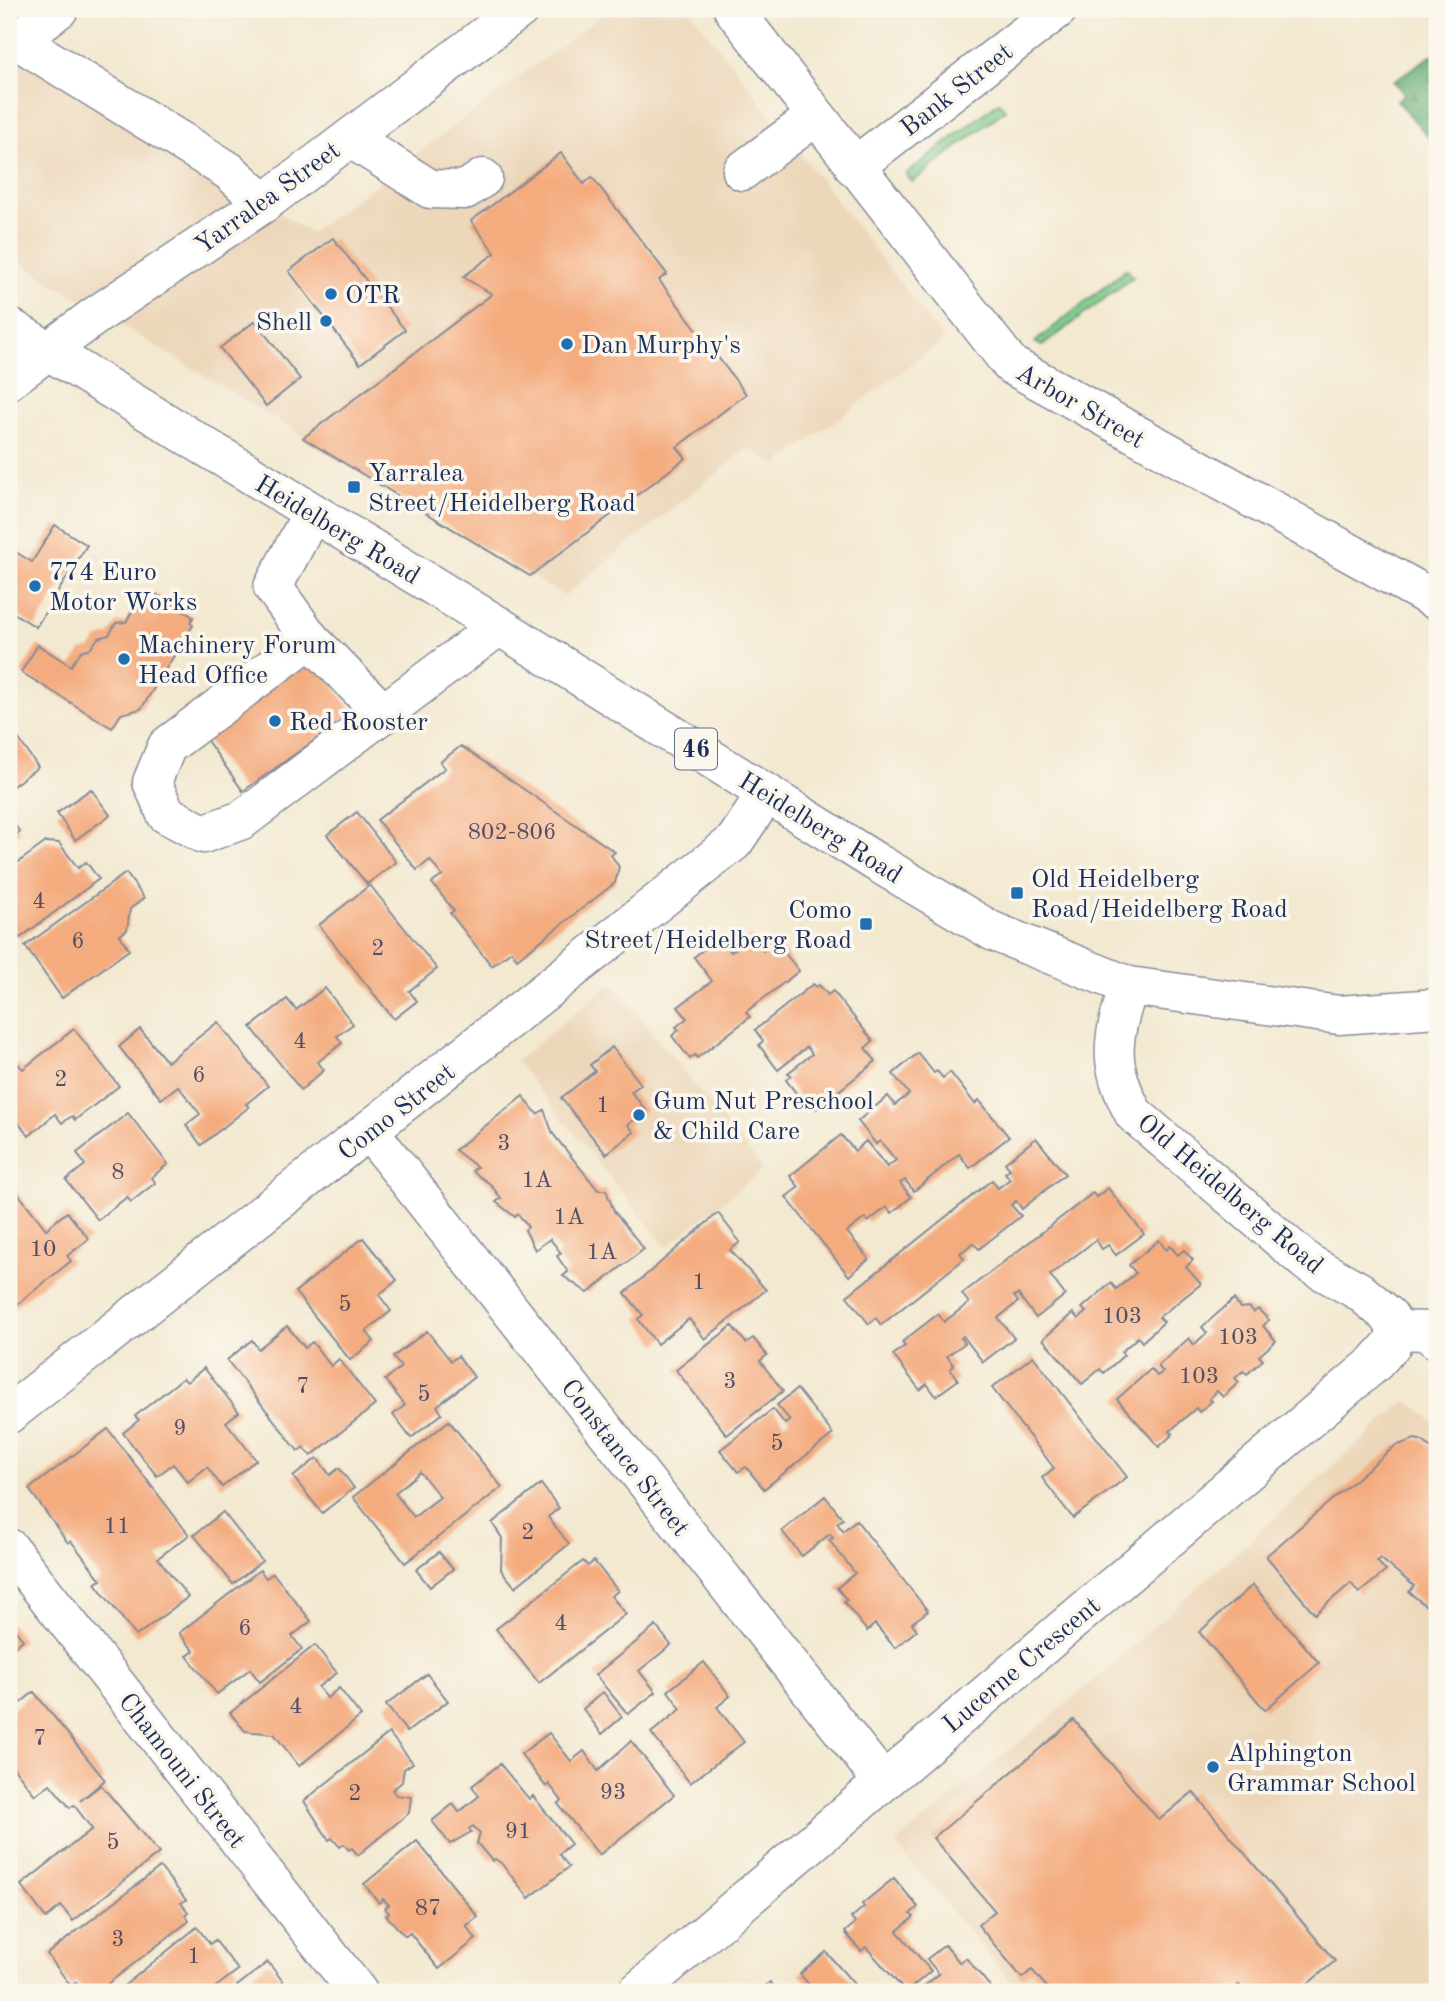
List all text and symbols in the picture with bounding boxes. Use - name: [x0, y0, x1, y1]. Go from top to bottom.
- street label: Bank Street: [896, 39, 1018, 142]
- street label: Yarralea Street: [191, 137, 346, 260]
- place label: OTR: [345, 283, 400, 309]
- marker: OTR: [323, 286, 339, 302]
- place label: Shell: [256, 310, 312, 336]
- marker: Shell: [318, 313, 334, 329]
- place label: Dan Murphy's: [581, 333, 741, 359]
- marker: Dan Murphy's: [559, 336, 575, 352]
- street label: Arbor Street: [1011, 360, 1149, 454]
- place label: Yarralea Street/Heidelberg Road: [368, 461, 636, 517]
- street label: Heidelberg Road: [250, 471, 424, 590]
- marker: Yarralea Street/Heidelberg Road: [346, 479, 362, 495]
- place label: 774 Euro Motor Works: [49, 560, 197, 616]
- marker: 774 Euro Motor Works: [27, 578, 43, 594]
- place label: Machinery Forum Head Office: [138, 633, 337, 689]
- marker: Machinery Forum Head Office: [116, 651, 132, 667]
- place label: Red Rooster: [289, 710, 428, 736]
- marker: Red Rooster: [267, 713, 283, 729]
- road number: 46: [675, 728, 717, 770]
- street label: Heidelberg Road: [734, 768, 906, 889]
- house number: 802-806: [468, 821, 556, 844]
- place label: Old Heidelberg Road/Heidelberg Road: [1031, 867, 1288, 923]
- marker: Old Heidelberg Road/Heidelberg Road: [1009, 885, 1025, 901]
- house number: 4: [32, 890, 46, 913]
- place label: Como Street/Heidelberg Road: [584, 898, 852, 954]
- marker: Como Street/Heidelberg Road: [858, 916, 874, 932]
- house number: 6: [71, 930, 85, 953]
- house number: 2: [371, 937, 385, 960]
- house number: 4: [293, 1030, 307, 1053]
- street label: Como Street: [334, 1059, 460, 1166]
- house number: 6: [192, 1064, 206, 1087]
- house number: 2: [54, 1068, 68, 1091]
- place label: Gum Nut Preschool & Child Care: [653, 1089, 874, 1145]
- house number: 1: [596, 1094, 610, 1117]
- marker: Gum Nut Preschool & Child Care: [631, 1107, 647, 1123]
- street label: Old Heidelberg Road: [1132, 1110, 1327, 1279]
- house number: 3: [497, 1132, 511, 1155]
- house number: 8: [111, 1161, 125, 1184]
- house number: 1A: [522, 1169, 553, 1192]
- house number: 1A: [554, 1206, 585, 1229]
- house number: 10: [30, 1238, 56, 1261]
- house number: 1A: [587, 1241, 618, 1264]
- house number: 1: [692, 1271, 706, 1294]
- house number: 5: [338, 1293, 352, 1316]
- house number: 103: [1102, 1305, 1142, 1328]
- house number: 103: [1218, 1326, 1258, 1349]
- house number: 103: [1179, 1365, 1219, 1388]
- house number: 3: [723, 1370, 737, 1393]
- house number: 7: [296, 1375, 310, 1398]
- street label: Constance Street: [555, 1375, 693, 1542]
- house number: 5: [417, 1383, 431, 1406]
- house number: 9: [173, 1417, 187, 1440]
- house number: 5: [770, 1432, 784, 1455]
- house number: 11: [104, 1515, 130, 1538]
- house number: 2: [521, 1521, 535, 1544]
- street label: Lucerne Crescent: [939, 1592, 1106, 1739]
- house number: 4: [554, 1612, 568, 1635]
- house number: 6: [238, 1617, 252, 1640]
- street label: Chamouni Street: [113, 1689, 250, 1854]
- house number: 4: [289, 1695, 303, 1718]
- house number: 7: [33, 1727, 47, 1750]
- place label: Alphington Grammar School: [1227, 1741, 1416, 1797]
- marker: Alphington Grammar School: [1205, 1759, 1221, 1775]
- house number: 93: [600, 1781, 626, 1804]
- house number: 2: [348, 1782, 362, 1805]
- house number: 91: [505, 1820, 531, 1843]
- house number: 5: [106, 1831, 120, 1854]
- house number: 87: [415, 1897, 441, 1920]
- house number: 3: [111, 1928, 125, 1951]
- house number: 1: [187, 1945, 201, 1968]

